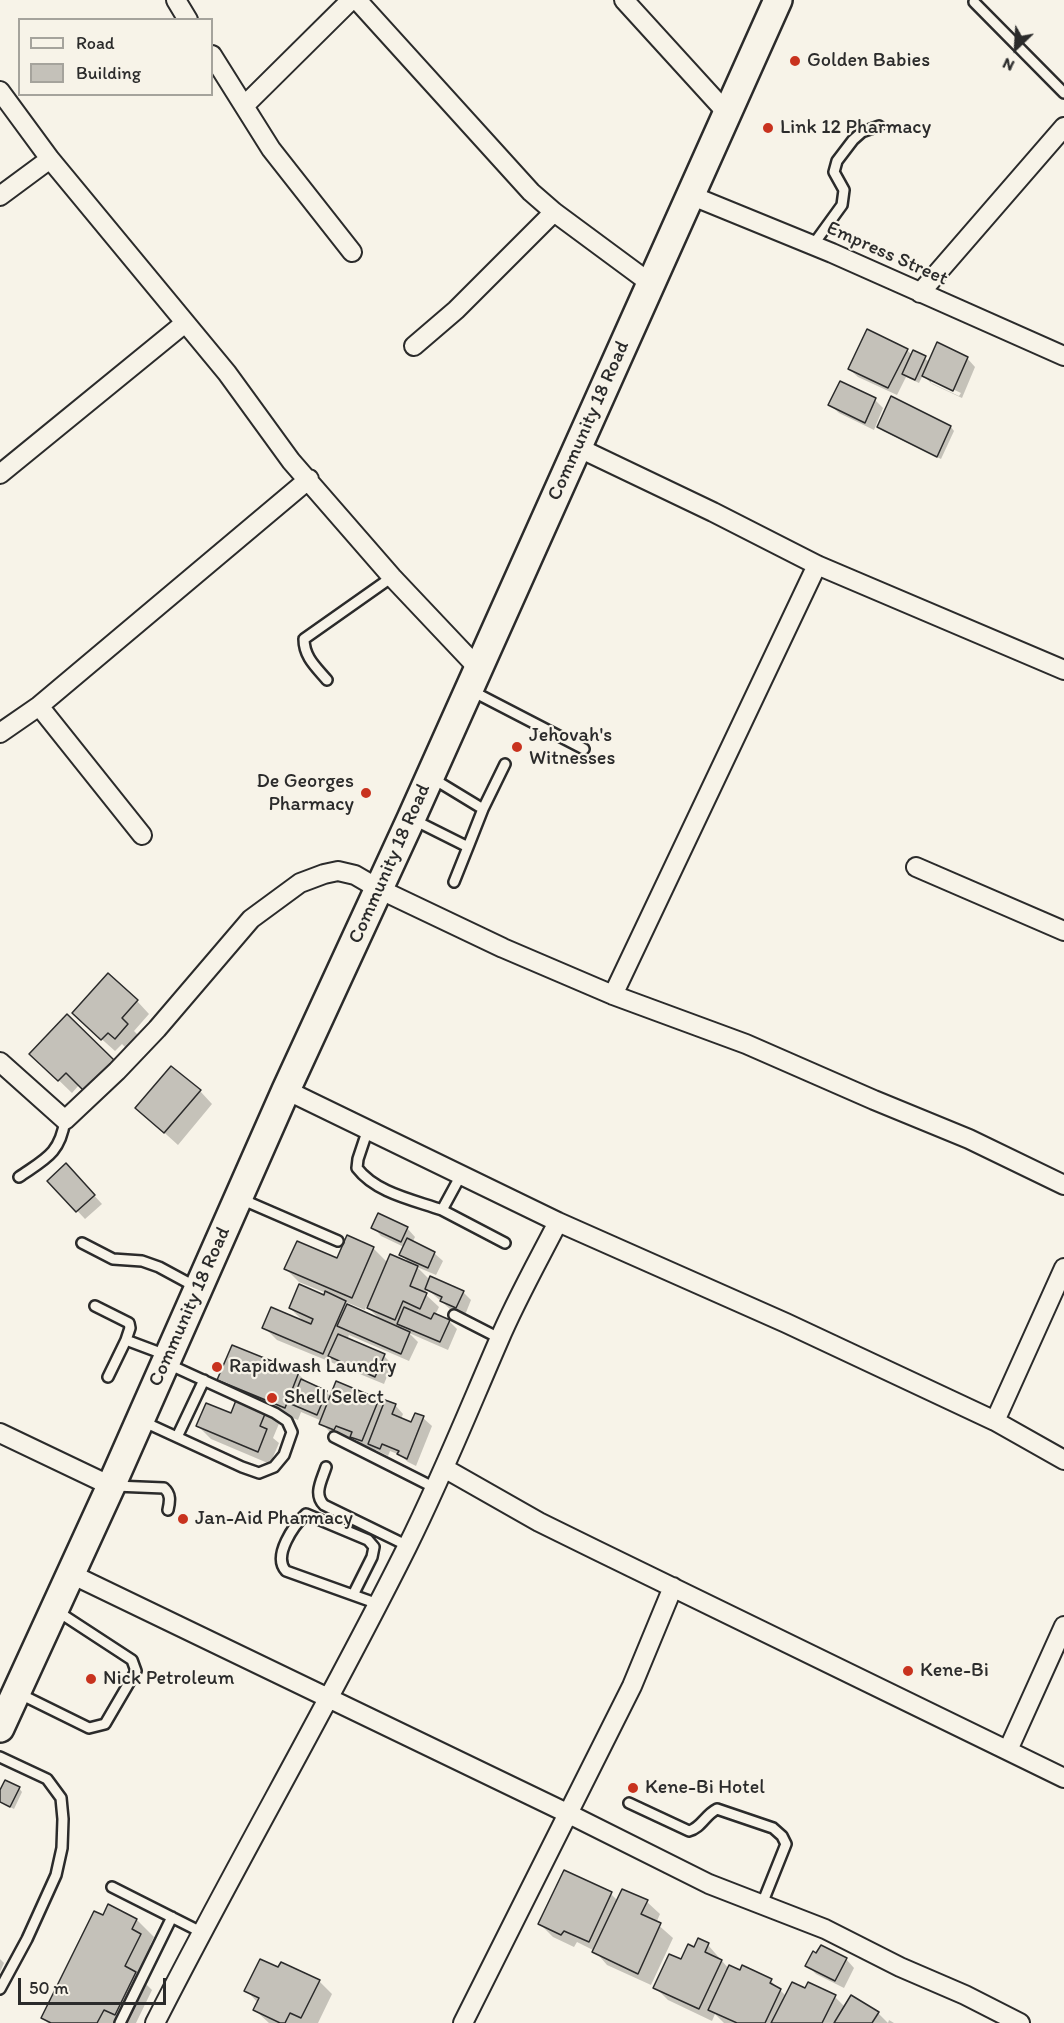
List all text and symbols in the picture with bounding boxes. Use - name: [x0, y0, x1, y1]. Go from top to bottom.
- legend: [18, 18, 213, 96]
- north arrow: [986, 18, 1046, 78]
- text: Road: [76, 32, 115, 54]
- place label: Golden Babies: [807, 49, 930, 73]
- marker: Golden Babies: [788, 54, 802, 68]
- text: N: [999, 54, 1017, 76]
- text: Building: [76, 62, 141, 84]
- place label: Link 12 Pharmacy: [780, 116, 931, 140]
- marker: Link 12 Pharmacy: [761, 121, 775, 135]
- street label: Empress Street: [823, 217, 951, 291]
- street label: Community 18 Road: [543, 337, 635, 505]
- place label: Jehovah's Witnesses: [529, 724, 615, 771]
- marker: Jehovah's Witnesses: [510, 740, 524, 754]
- place label: De Georges Pharmacy: [256, 770, 354, 817]
- street label: Community 18 Road: [344, 780, 436, 948]
- marker: De Georges Pharmacy: [359, 786, 373, 800]
- street label: Community 18 Road: [144, 1223, 236, 1391]
- place label: Rapidwash Laundry: [229, 1355, 396, 1379]
- marker: Rapidwash Laundry: [210, 1360, 224, 1374]
- place label: Shell Select: [284, 1386, 384, 1410]
- marker: Shell Select: [265, 1391, 279, 1405]
- place label: Jan-Aid Pharmacy: [195, 1507, 353, 1531]
- marker: Jan-Aid Pharmacy: [176, 1512, 190, 1526]
- place label: Kene-Bi: [920, 1659, 989, 1683]
- marker: Kene-Bi: [901, 1664, 915, 1678]
- place label: Nick Petroleum: [103, 1667, 234, 1691]
- marker: Nick Petroleum: [84, 1672, 98, 1686]
- place label: Kene-Bi Hotel: [645, 1776, 765, 1800]
- marker: Kene-Bi Hotel: [626, 1781, 640, 1795]
- scale bar: [21, 1966, 170, 2004]
- text: 50 m: [29, 1977, 69, 1999]

